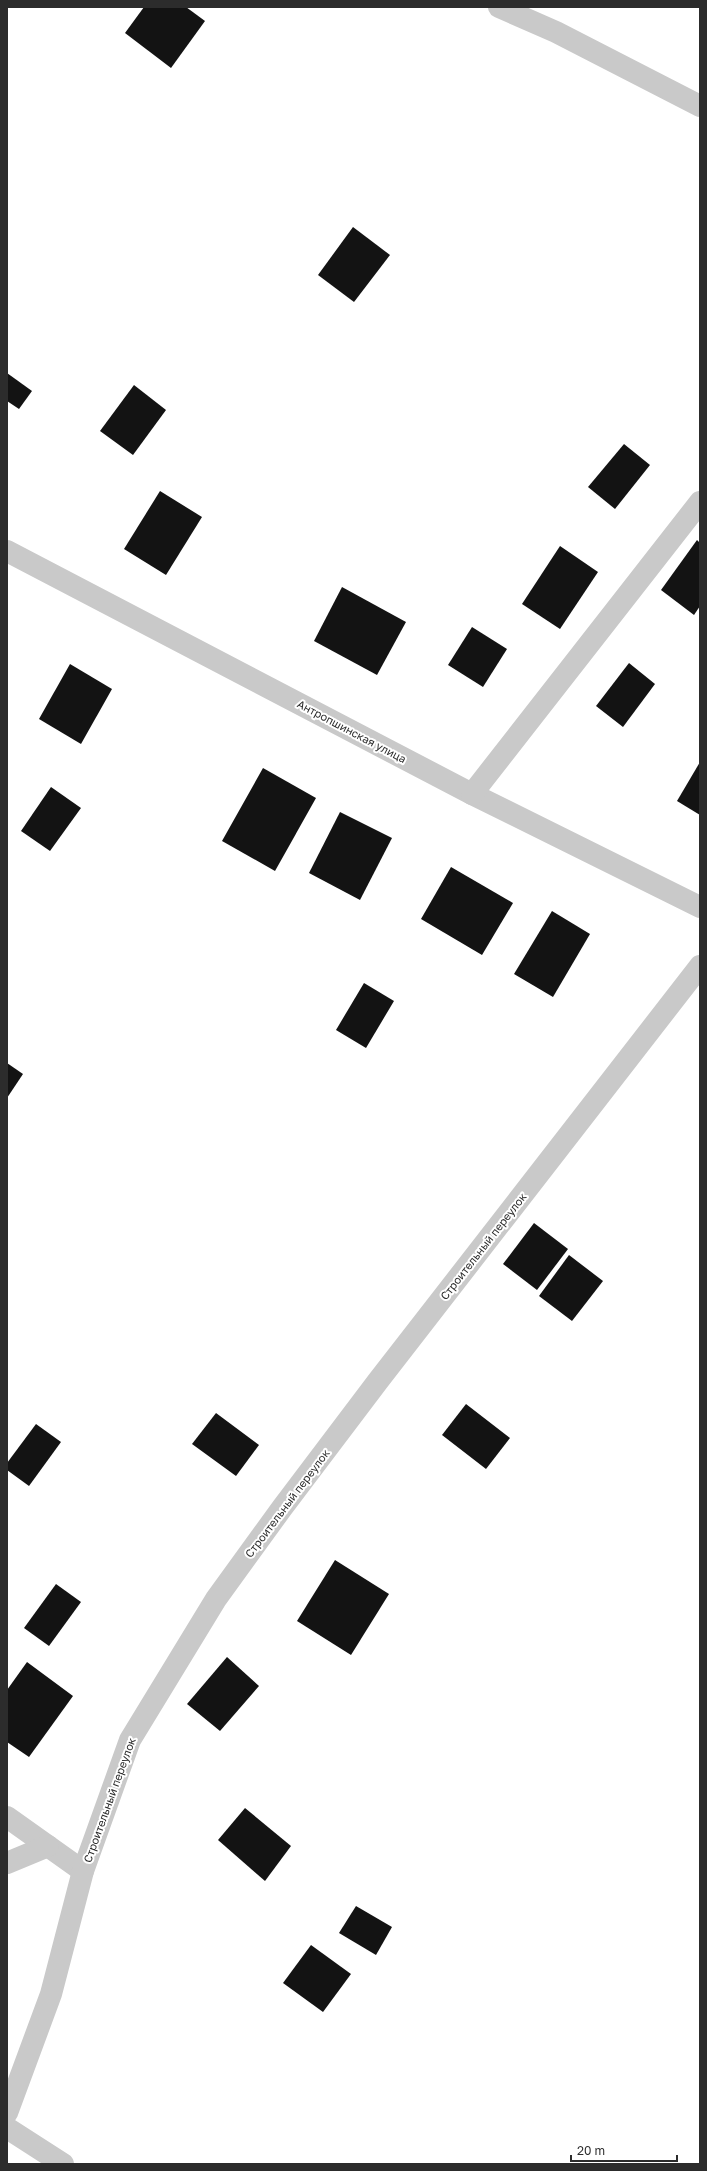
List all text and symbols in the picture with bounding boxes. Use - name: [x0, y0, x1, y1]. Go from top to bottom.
- street label: Антропшинская улица: [295, 697, 409, 765]
- street label: Строительный переулок: [437, 1189, 529, 1302]
- street label: Строительный переулок: [242, 1446, 332, 1560]
- street label: Строительный переулок: [80, 1735, 138, 1864]
- scale bar: [571, 2137, 677, 2163]
- text: 20 m: [577, 2143, 605, 2158]

